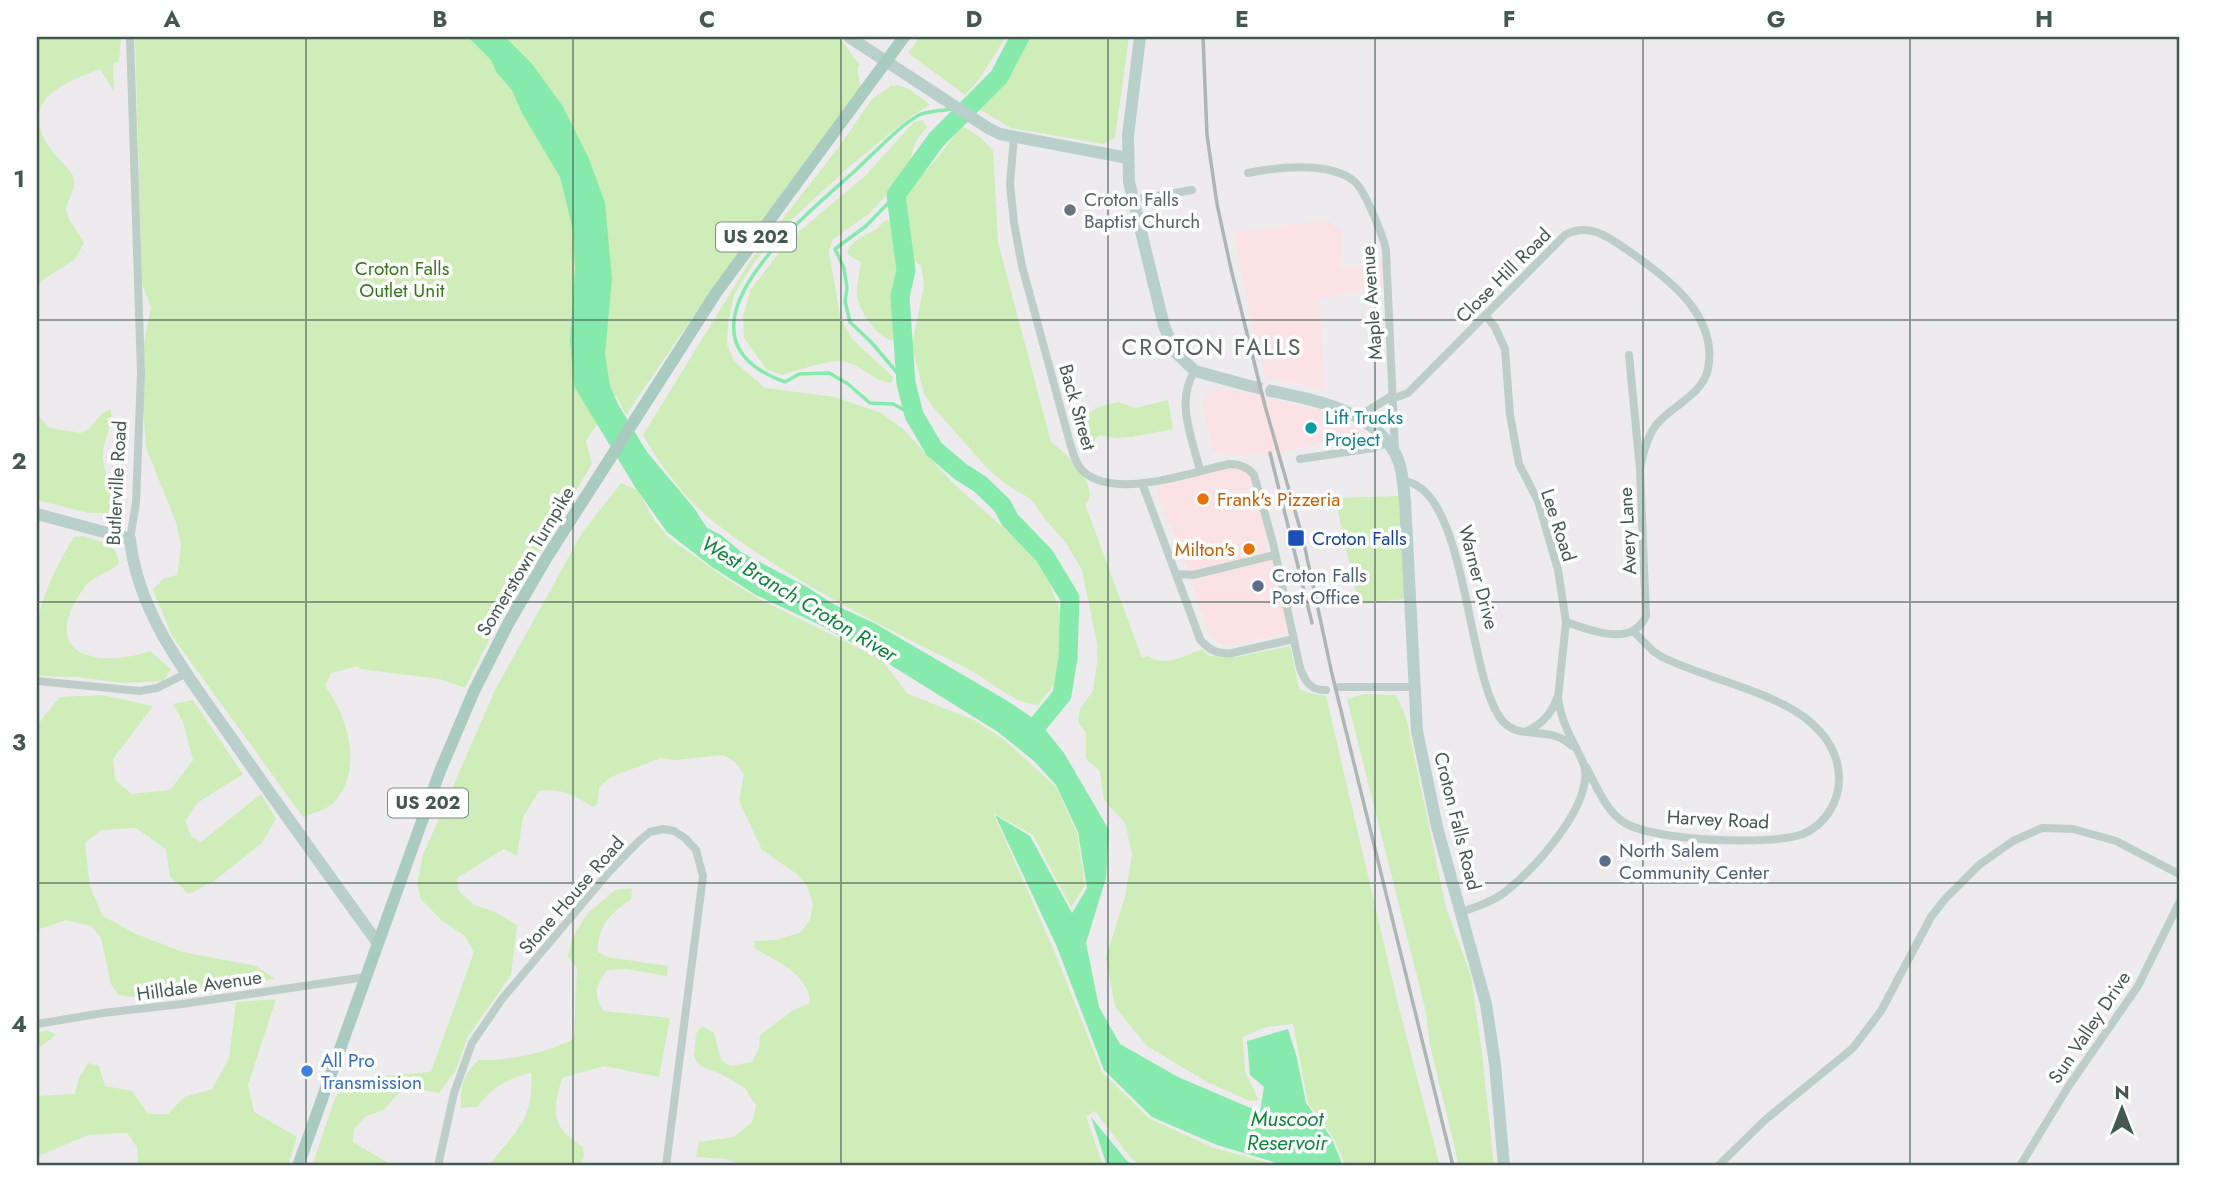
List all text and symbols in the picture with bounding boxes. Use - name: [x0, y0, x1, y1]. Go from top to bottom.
- text: A: [163, 2, 181, 36]
- text: B: [432, 2, 448, 36]
- text: C: [699, 2, 715, 36]
- text: D: [966, 2, 983, 36]
- text: E: [1235, 2, 1249, 36]
- text: F: [1503, 2, 1515, 36]
- text: G: [1767, 2, 1785, 36]
- text: H: [2035, 2, 2053, 36]
- text: 1: [13, 162, 25, 196]
- place label: Croton Falls Baptist Church: [1084, 186, 1200, 235]
- marker: Croton Falls Baptist Church: [1062, 202, 1078, 218]
- road number: US 202: [716, 222, 796, 251]
- street label: Close Hill Road: [1450, 222, 1557, 329]
- street label: Maple Avenue: [1354, 245, 1389, 361]
- park label: Croton Falls Outlet Unit: [355, 255, 450, 304]
- district label: CROTON FALLS: [1122, 330, 1302, 364]
- street label: Back Street: [1052, 361, 1103, 454]
- place label: Lift Trucks Project: [1325, 404, 1403, 453]
- street label: Butlerville Road: [100, 420, 133, 546]
- marker: Lift Trucks Project: [1303, 420, 1319, 436]
- text: 2: [11, 444, 27, 478]
- street label: Somerstown Turnpike: [470, 481, 581, 641]
- street label: Lee Road: [1534, 485, 1583, 565]
- place label: Frank's Pizzeria: [1217, 486, 1340, 513]
- street label: Avery Lane: [1612, 486, 1643, 576]
- marker: Frank's Pizzeria: [1195, 491, 1211, 507]
- street label: Warner Drive: [1452, 522, 1505, 632]
- place label: Croton Falls: [1312, 525, 1407, 552]
- marker: Croton Falls: [1286, 528, 1306, 548]
- water label: West Branch Croton River: [695, 529, 903, 670]
- place label: Milton's: [1175, 536, 1235, 563]
- marker: Milton's: [1241, 541, 1257, 557]
- place label: Croton Falls Post Office: [1272, 562, 1367, 611]
- marker: Croton Falls Post Office: [1250, 578, 1266, 594]
- text: 3: [12, 725, 26, 759]
- street label: Croton Falls Road: [1427, 749, 1488, 893]
- road number: US 202: [388, 788, 468, 818]
- street label: Harvey Road: [1666, 803, 1770, 836]
- street label: Stone House Road: [512, 830, 630, 960]
- place label: North Salem Community Center: [1619, 837, 1770, 886]
- marker: North Salem Community Center: [1597, 853, 1613, 869]
- street label: Hilldale Avenue: [135, 963, 264, 1008]
- street label: Sun Valley Drive: [2042, 966, 2137, 1089]
- text: 4: [11, 1007, 27, 1041]
- place label: All Pro Transmission: [321, 1047, 422, 1096]
- marker: All Pro Transmission: [299, 1063, 315, 1079]
- north arrow: [2086, 1074, 2156, 1144]
- text: N: [2114, 1079, 2130, 1106]
- water label: Muscoot Reservoir: [1247, 1104, 1328, 1158]

